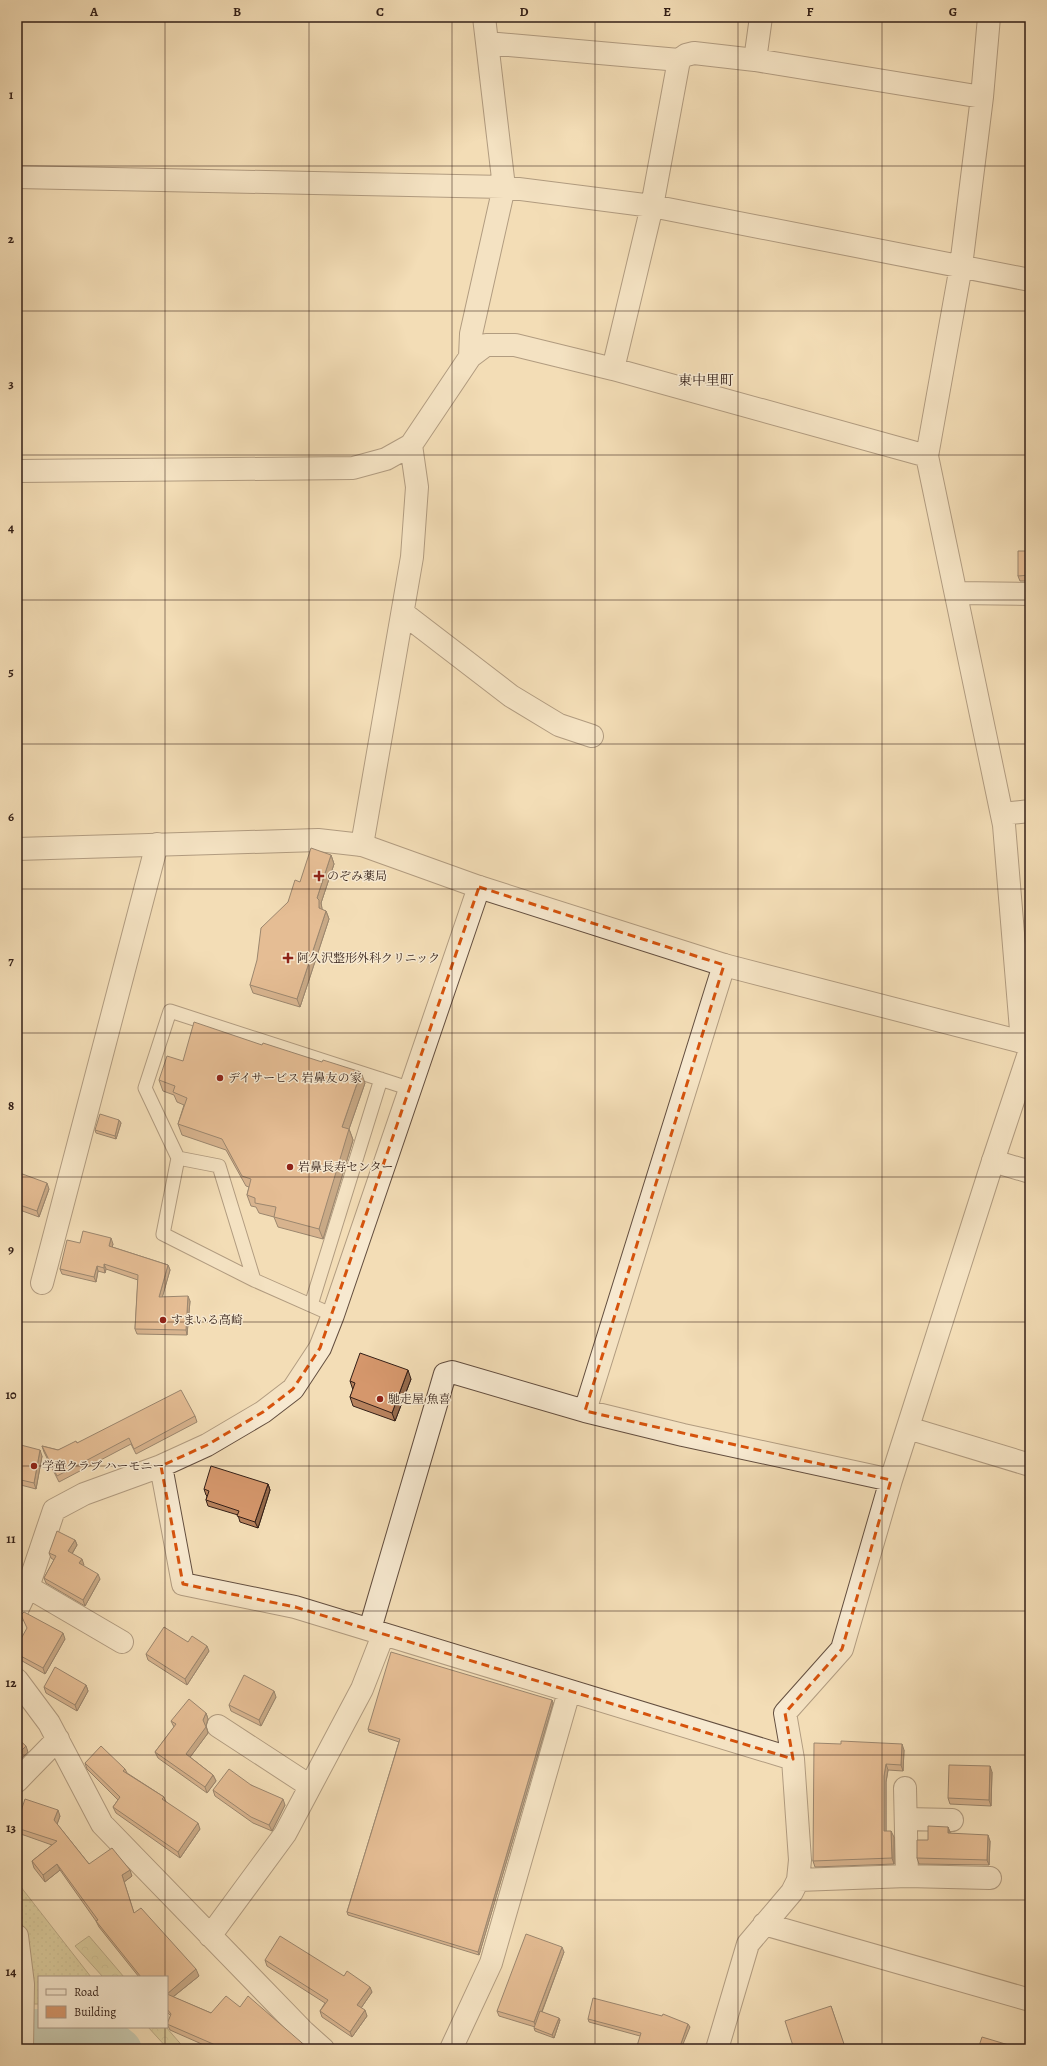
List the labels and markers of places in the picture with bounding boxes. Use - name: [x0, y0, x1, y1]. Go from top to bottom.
- place label: のぞみ薬局: [327, 868, 387, 884]
- marker: のぞみ薬局: [314, 871, 324, 881]
- place label: 阿久沢整形外科クリニック: [297, 950, 440, 966]
- marker: 阿久沢整形外科クリニック: [282, 952, 294, 964]
- place label: デイサービス 岩鼻友の家: [228, 1070, 362, 1086]
- marker: デイサービス 岩鼻友の家: [215, 1073, 225, 1083]
- place label: 岩鼻長寿センター: [298, 1159, 394, 1175]
- marker: 岩鼻長寿センター: [285, 1162, 295, 1172]
- place label: すまいる高崎: [171, 1312, 243, 1328]
- marker: すまいる高崎: [158, 1315, 168, 1325]
- place label: 馳走屋 魚喜: [388, 1391, 450, 1407]
- marker: 馳走屋 魚喜: [375, 1394, 385, 1404]
- place label: 学童クラブ ハーモニー: [42, 1458, 164, 1474]
- marker: 学童クラブ ハーモニー: [29, 1461, 39, 1471]

